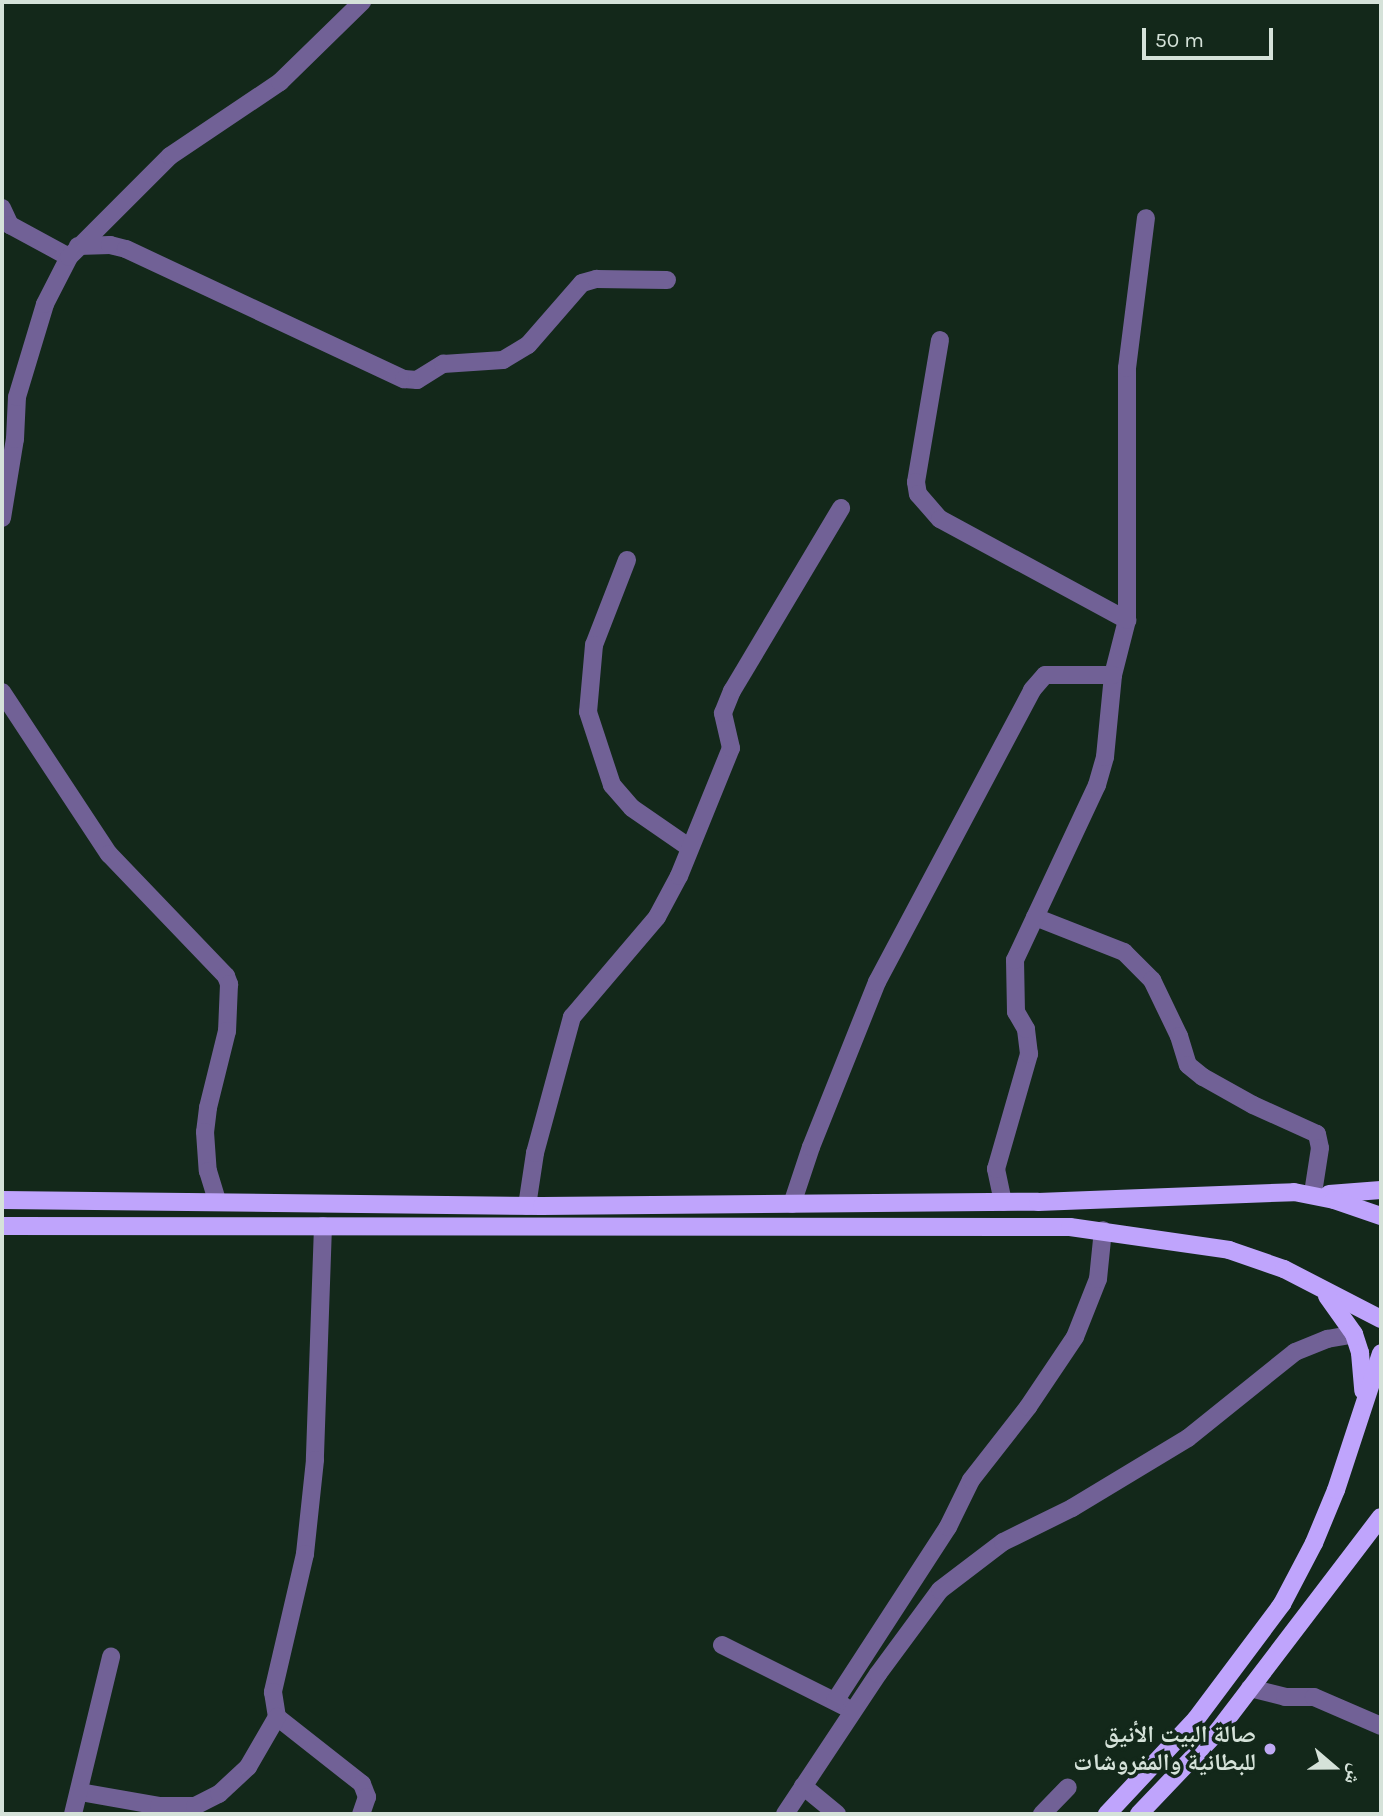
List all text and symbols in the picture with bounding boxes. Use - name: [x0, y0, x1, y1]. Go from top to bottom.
- scale bar: [1145, 14, 1276, 58]
- text: 50 m: [1155, 28, 1204, 52]
- place label: صالة البيت الأنيق للبطانية والمفروشات: [1073, 1721, 1256, 1777]
- north arrow: [1299, 1732, 1369, 1802]
- marker: صالة البيت الأنيق للبطانية والمفروشات: [1262, 1741, 1278, 1757]
- text: ش: [1340, 1761, 1368, 1787]

